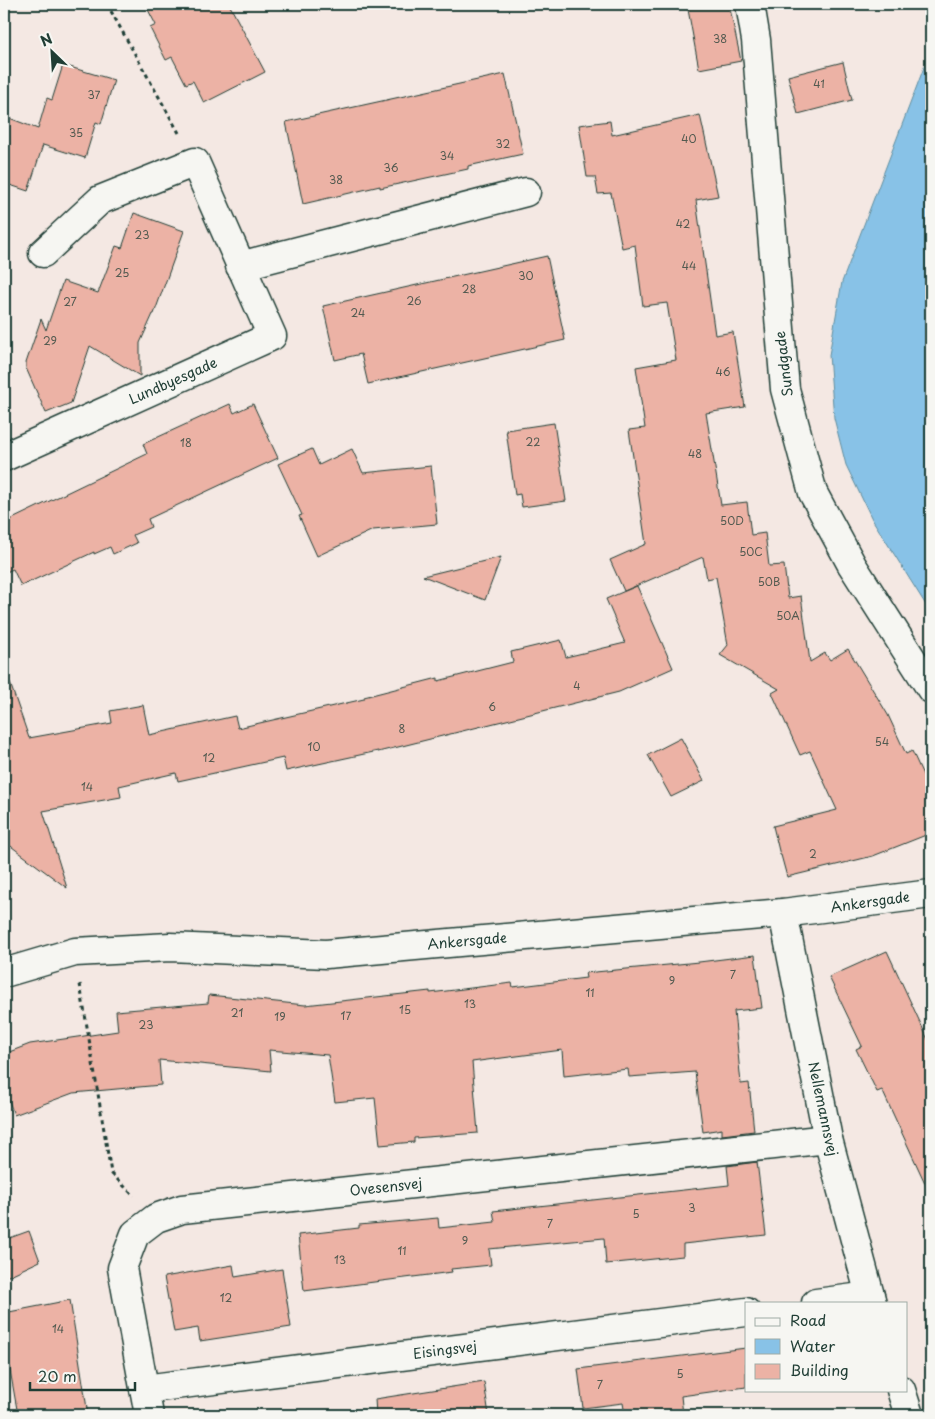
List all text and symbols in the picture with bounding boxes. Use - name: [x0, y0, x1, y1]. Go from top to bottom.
- north arrow: [28, 28, 78, 78]
- text: N: [37, 28, 56, 52]
- house number: 38: [713, 30, 727, 47]
- house number: 41: [813, 75, 825, 92]
- house number: 37: [88, 86, 101, 103]
- house number: 35: [69, 124, 83, 141]
- house number: 40: [681, 130, 697, 147]
- house number: 32: [496, 135, 511, 152]
- house number: 34: [440, 147, 454, 164]
- house number: 36: [384, 159, 399, 176]
- house number: 38: [329, 171, 343, 188]
- house number: 42: [676, 215, 691, 232]
- house number: 23: [135, 226, 149, 243]
- house number: 44: [682, 257, 696, 274]
- house number: 25: [115, 264, 129, 281]
- house number: 30: [518, 267, 534, 284]
- house number: 28: [462, 280, 476, 297]
- house number: 26: [406, 292, 422, 309]
- house number: 27: [63, 293, 77, 310]
- house number: 24: [351, 304, 365, 321]
- street label: Sundgade: [769, 330, 798, 398]
- house number: 29: [43, 332, 57, 349]
- street label: Lundbyesgade: [125, 352, 220, 409]
- house number: 46: [716, 363, 731, 380]
- house number: 22: [526, 433, 540, 450]
- house number: 18: [180, 434, 192, 451]
- house number: 48: [688, 445, 702, 462]
- house number: 50D: [720, 512, 744, 529]
- house number: 50C: [739, 543, 763, 560]
- house number: 50B: [758, 573, 780, 590]
- house number: 50A: [776, 607, 800, 624]
- house number: 4: [573, 677, 581, 694]
- house number: 6: [488, 698, 496, 715]
- house number: 8: [399, 720, 406, 737]
- house number: 54: [875, 733, 889, 750]
- house number: 10: [308, 738, 320, 755]
- house number: 12: [203, 749, 216, 766]
- house number: 14: [81, 778, 93, 795]
- house number: 2: [809, 845, 817, 862]
- street label: Ankersgade: [829, 886, 911, 917]
- street label: Ankersgade: [426, 927, 508, 954]
- house number: 7: [730, 966, 736, 983]
- house number: 9: [669, 972, 675, 989]
- house number: 11: [585, 984, 595, 1001]
- house number: 13: [464, 995, 476, 1012]
- house number: 15: [399, 1001, 411, 1018]
- house number: 21: [231, 1004, 243, 1021]
- house number: 17: [341, 1007, 352, 1024]
- house number: 19: [274, 1008, 286, 1025]
- house number: 23: [139, 1016, 153, 1033]
- street label: Nellemannsvej: [803, 1060, 844, 1158]
- street label: Ovesensvej: [349, 1172, 423, 1201]
- house number: 3: [688, 1199, 696, 1216]
- house number: 5: [632, 1205, 640, 1222]
- house number: 7: [547, 1215, 553, 1232]
- house number: 9: [462, 1232, 468, 1249]
- house number: 11: [397, 1242, 407, 1259]
- house number: 13: [334, 1251, 346, 1268]
- house number: 12: [220, 1289, 233, 1306]
- legend: [745, 1302, 908, 1392]
- text: Road: [790, 1308, 826, 1331]
- house number: 14: [52, 1320, 64, 1337]
- text: Water: [790, 1334, 835, 1357]
- street label: Eisingsvej: [412, 1335, 478, 1364]
- text: Building: [790, 1358, 849, 1381]
- scale bar: [30, 1359, 135, 1391]
- text: 20 m: [38, 1364, 77, 1387]
- house number: 5: [676, 1365, 684, 1382]
- house number: 7: [597, 1376, 603, 1393]

